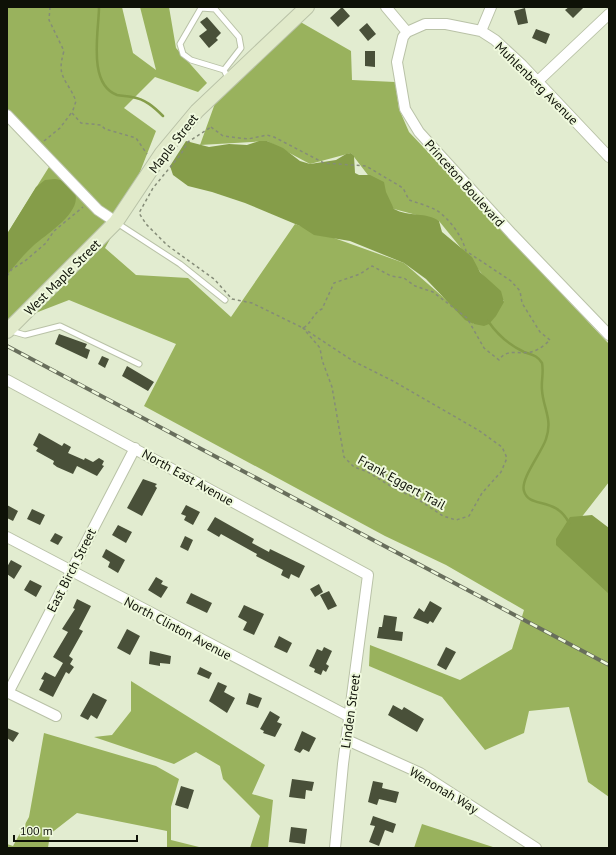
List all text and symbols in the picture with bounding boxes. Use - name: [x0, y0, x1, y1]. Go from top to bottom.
- street label: Muhlenberg Avenue: [492, 38, 582, 128]
- street label: Maple Street: [145, 110, 202, 176]
- street label: Princeton Boulevard: [421, 136, 508, 230]
- street label: West Maple Street: [21, 235, 104, 319]
- street label: North East Avenue: [139, 445, 237, 510]
- street label: Frank Eggert Trail: [355, 451, 449, 514]
- street label: East Birch Street: [43, 525, 100, 615]
- street label: North Clinton Avenue: [121, 593, 234, 664]
- street label: Linden Street: [337, 672, 364, 749]
- street label: Wenonah Way: [406, 763, 481, 818]
- scale bar: [14, 817, 137, 843]
- text: 100 m: [20, 823, 53, 838]

